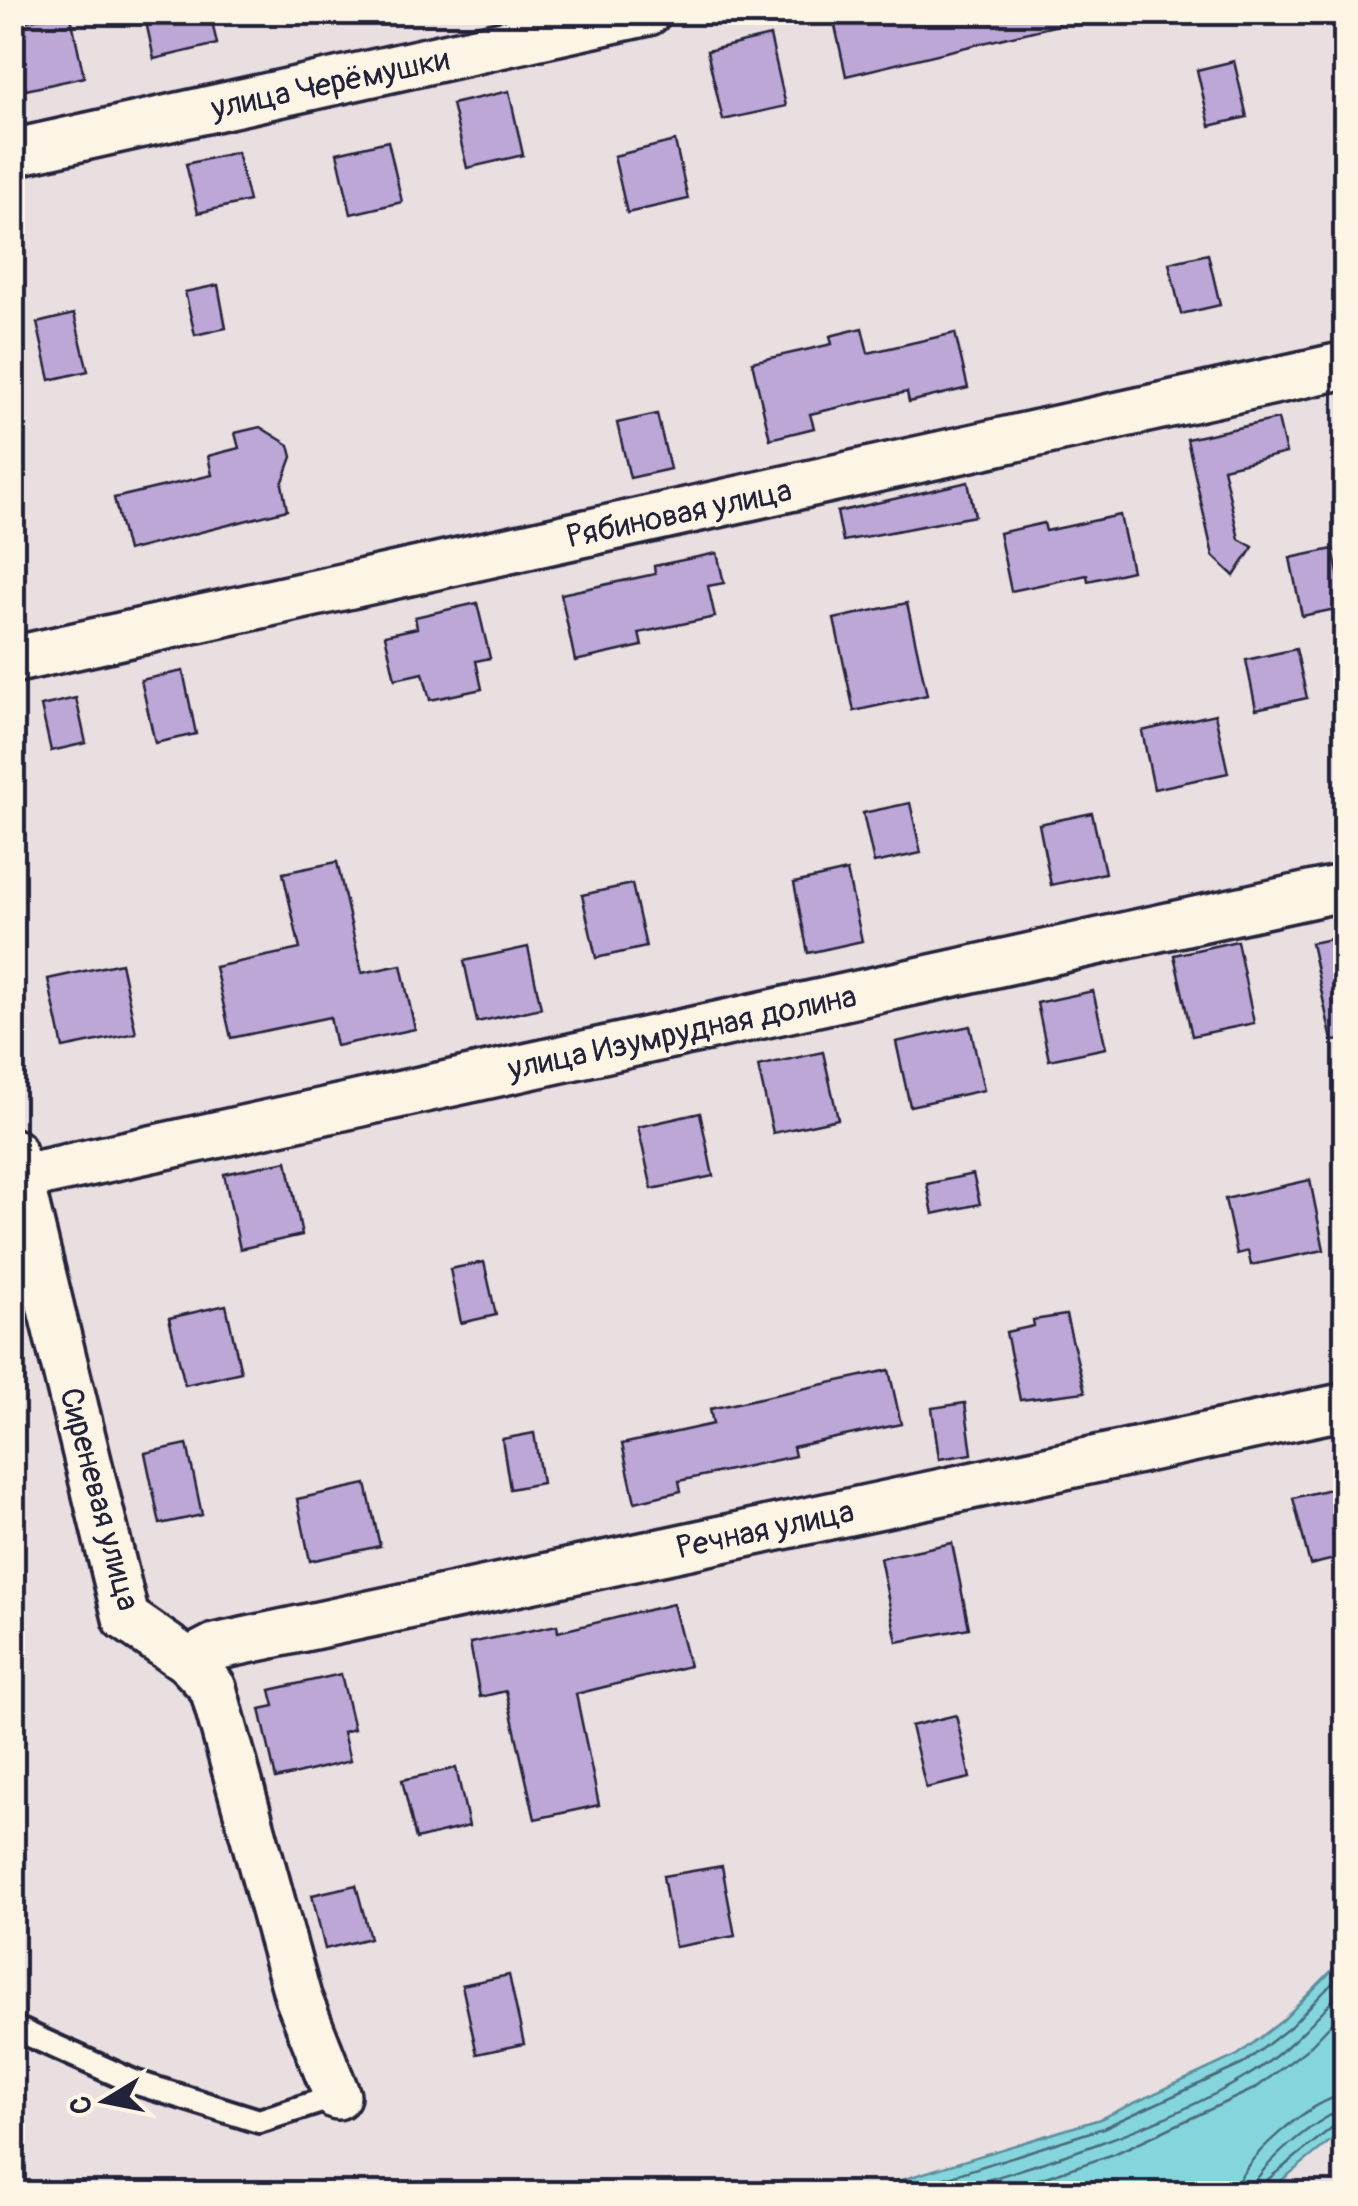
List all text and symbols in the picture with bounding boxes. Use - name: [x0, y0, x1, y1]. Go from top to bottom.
- street label: улица Черёмушки: [207, 39, 453, 129]
- street label: Рябиновая улица: [563, 471, 795, 557]
- street label: улица Изумрудная долина: [503, 976, 860, 1090]
- street label: Сиреневая улица: [50, 1384, 148, 1615]
- street label: Речная улица: [673, 1492, 858, 1568]
- north arrow: [55, 2051, 155, 2151]
- text: С: [63, 2094, 101, 2117]

